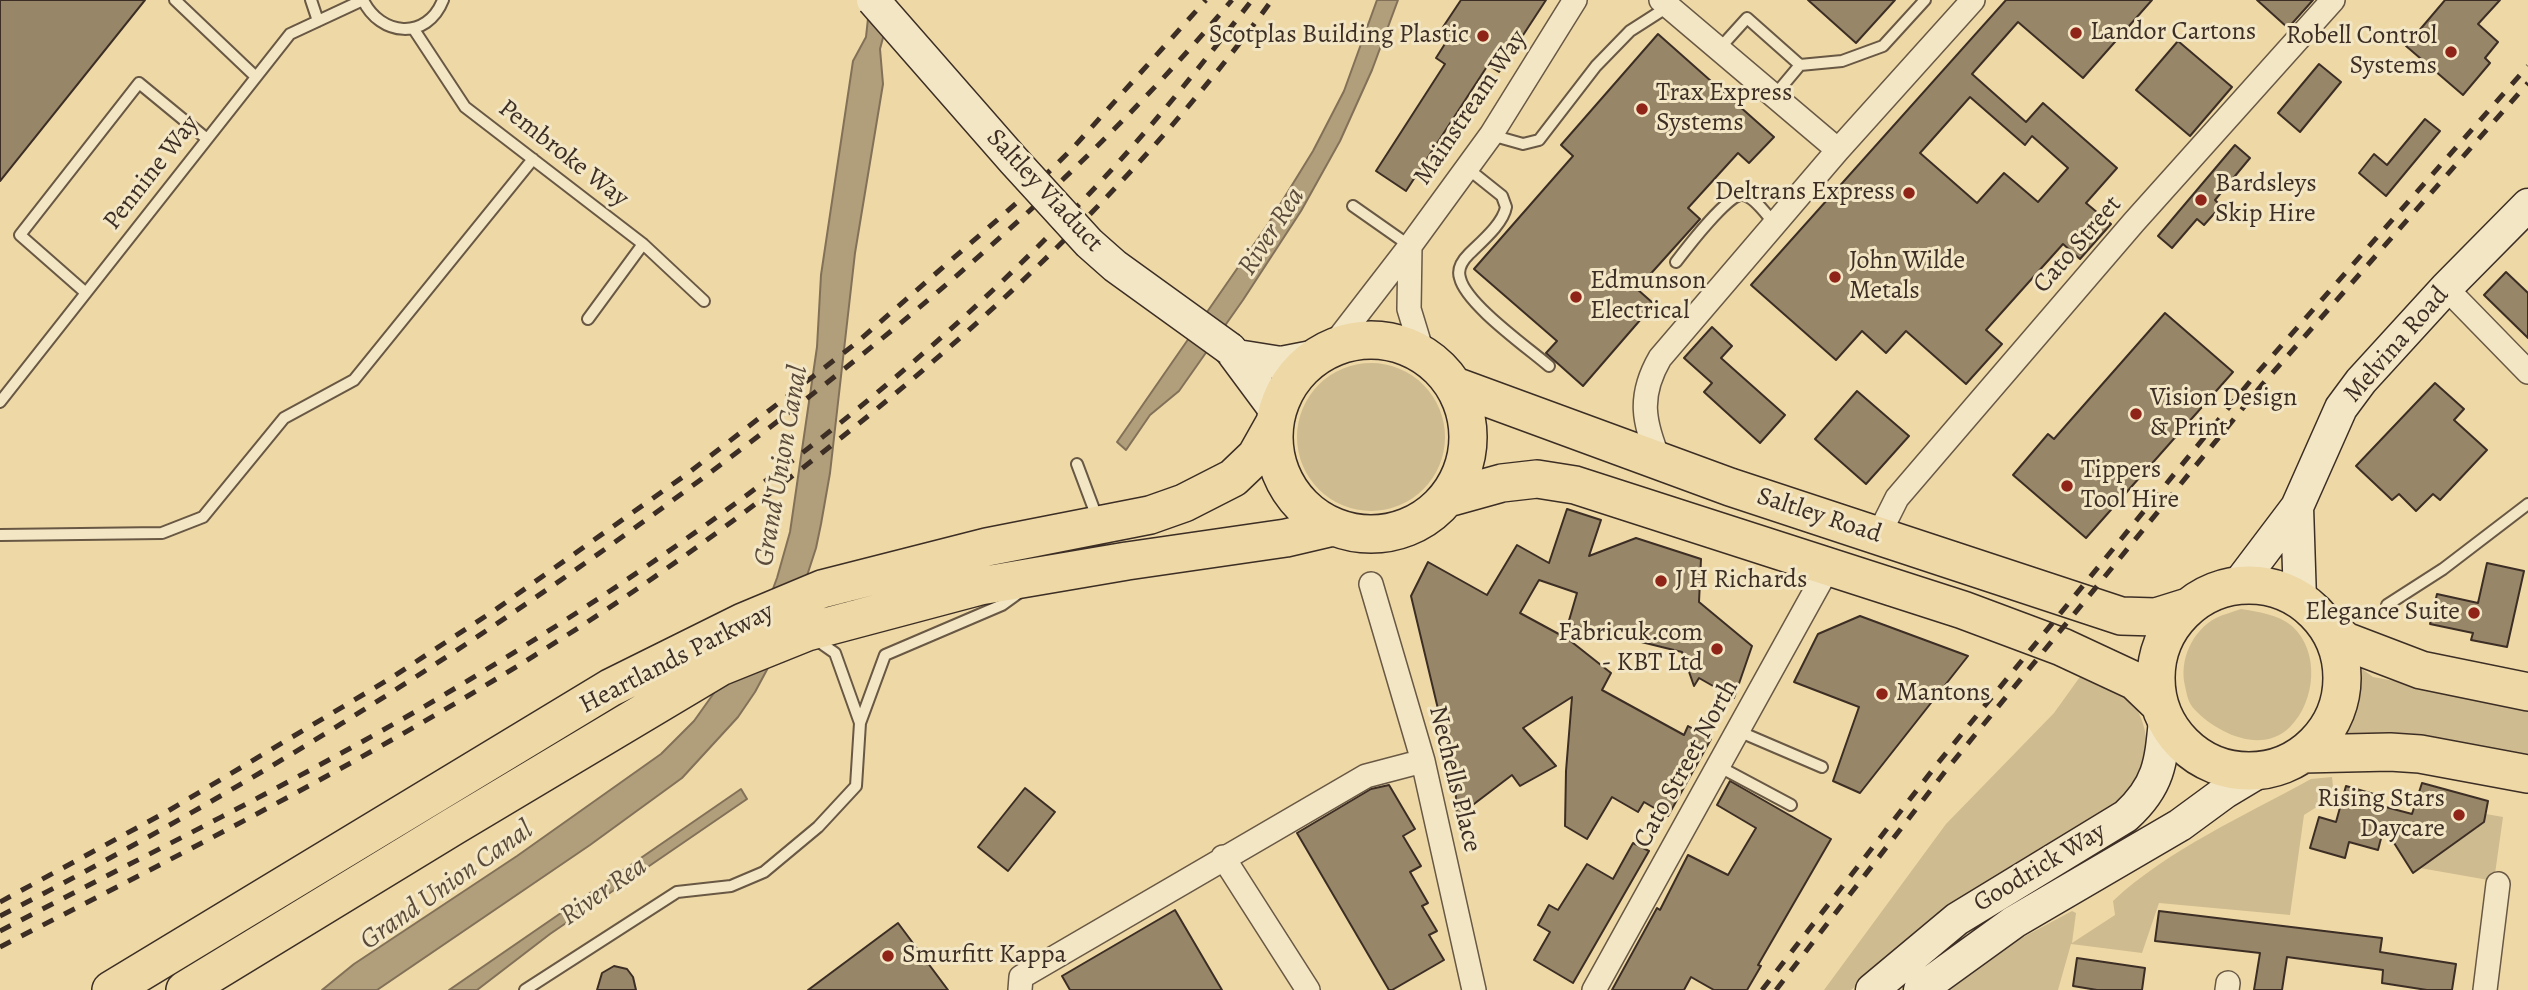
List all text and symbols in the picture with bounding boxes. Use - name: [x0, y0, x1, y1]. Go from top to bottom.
- place label: Landor Cartons: [2090, 17, 2256, 49]
- place label: Scotplas Building Plastic: [1209, 20, 1469, 52]
- place label: Robell Control Systems: [2286, 21, 2437, 82]
- street label: Mainstream Way: [1408, 25, 1534, 191]
- marker: Landor Cartons: [2068, 25, 2084, 41]
- marker: Scotplas Building Plastic: [1475, 28, 1491, 44]
- marker: Robell Control Systems: [2443, 44, 2459, 60]
- place label: Trax Express Systems: [1656, 78, 1792, 140]
- street label: Pembroke Way: [492, 93, 634, 215]
- marker: Trax Express Systems: [1634, 101, 1650, 117]
- street label: Pennine Way: [98, 109, 206, 237]
- street label: Saltley Viaduct: [979, 123, 1109, 259]
- place label: Bardsleys Skip Hire: [2215, 169, 2317, 230]
- place label: Deltrans Express: [1715, 177, 1895, 209]
- water label: River Rea: [1231, 182, 1313, 282]
- marker: Deltrans Express: [1901, 185, 1917, 201]
- street label: Cato Street: [2027, 190, 2129, 300]
- marker: Bardsleys Skip Hire: [2193, 192, 2209, 208]
- place label: John Wilde Metals: [1849, 246, 1965, 308]
- place label: Edmunson Electrical: [1590, 266, 1706, 328]
- marker: John Wilde Metals: [1827, 269, 1843, 285]
- street label: Melvina Road: [2338, 280, 2456, 410]
- marker: Edmunson Electrical: [1568, 289, 1584, 305]
- water label: Grand Union Canal: [748, 363, 816, 569]
- place label: Vision Design & Print: [2150, 383, 2297, 444]
- marker: Vision Design & Print: [2128, 406, 2144, 422]
- place label: Tippers Tool Hire: [2081, 455, 2179, 516]
- marker: Tippers Tool Hire: [2059, 478, 2075, 494]
- street label: Saltley Road: [1753, 481, 1885, 551]
- place label: J H Richards: [1675, 565, 1807, 597]
- marker: J H Richards: [1653, 573, 1669, 589]
- street label: Heartlands Parkway: [575, 597, 779, 721]
- place label: Elegance Suite: [2305, 597, 2460, 629]
- marker: Elegance Suite: [2466, 605, 2482, 621]
- place label: Fabricuk.com - KBT Ltd: [1558, 618, 1703, 680]
- marker: Fabricuk.com - KBT Ltd: [1709, 641, 1725, 657]
- street label: Cato Street North: [1628, 674, 1746, 854]
- place label: Mantons: [1896, 678, 1990, 710]
- marker: Mantons: [1874, 686, 1890, 702]
- street label: Nechells Place: [1421, 703, 1487, 855]
- place label: Rising Stars Daycare: [2317, 784, 2445, 846]
- marker: Rising Stars Daycare: [2451, 807, 2467, 823]
- water label: Grand Union Canal: [354, 814, 540, 958]
- street label: Goodrick Way: [1968, 816, 2112, 920]
- water label: River Rea: [554, 850, 654, 934]
- place label: Smurfitt Kappa: [902, 940, 1067, 972]
- marker: Smurfitt Kappa: [880, 948, 896, 964]

